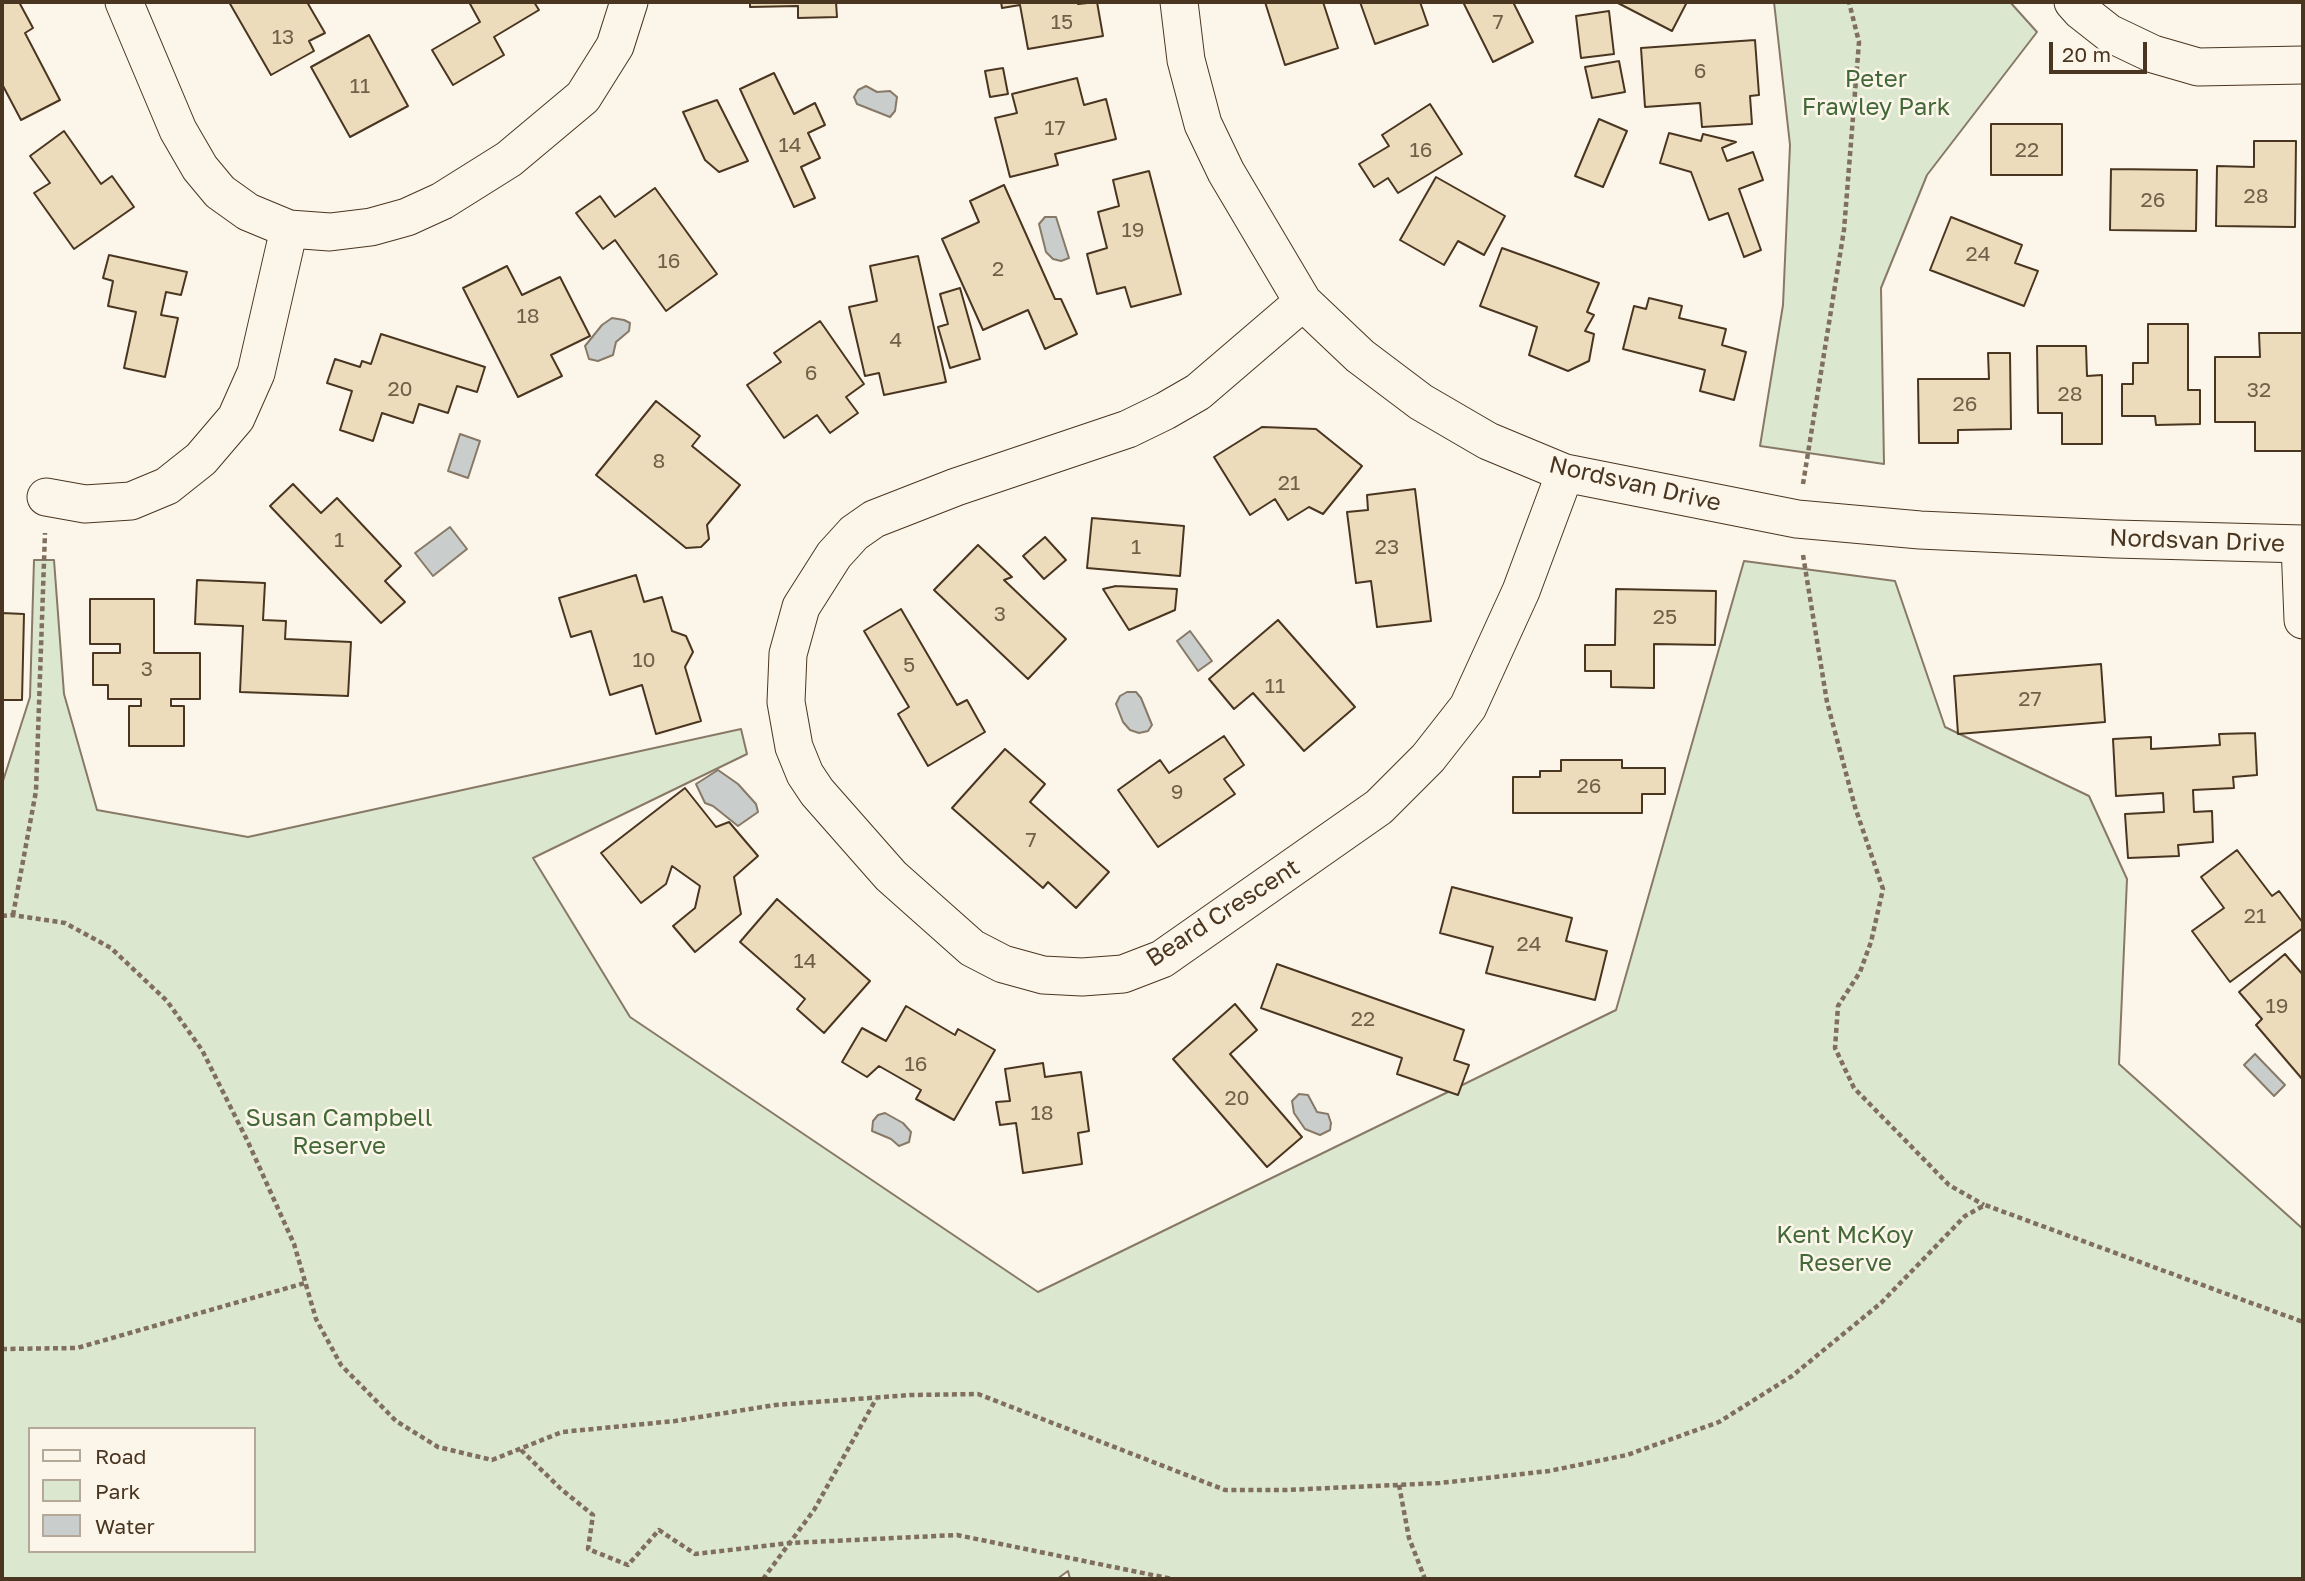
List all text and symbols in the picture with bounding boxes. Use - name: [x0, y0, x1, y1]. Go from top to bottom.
- house number: 15: [1051, 9, 1073, 35]
- house number: 7: [1492, 9, 1504, 35]
- house number: 13: [272, 24, 294, 50]
- scale bar: [2053, 28, 2151, 72]
- text: 20 m: [2062, 41, 2111, 67]
- house number: 6: [1694, 58, 1706, 84]
- park label: Peter Frawley Park: [1802, 65, 1950, 121]
- house number: 11: [350, 73, 370, 99]
- house number: 17: [1044, 115, 1066, 141]
- house number: 14: [779, 132, 801, 158]
- house number: 16: [1410, 137, 1432, 163]
- house number: 22: [2015, 137, 2039, 163]
- house number: 28: [2244, 183, 2268, 209]
- house number: 26: [2141, 187, 2165, 213]
- house number: 19: [1122, 217, 1144, 243]
- house number: 24: [1966, 241, 1990, 267]
- house number: 16: [658, 248, 680, 274]
- house number: 2: [992, 256, 1004, 282]
- house number: 18: [517, 303, 539, 329]
- house number: 4: [890, 327, 902, 353]
- house number: 6: [805, 360, 817, 386]
- house number: 20: [387, 376, 413, 402]
- house number: 32: [2247, 377, 2271, 403]
- house number: 28: [2058, 381, 2082, 407]
- house number: 26: [1953, 391, 1977, 417]
- house number: 8: [653, 448, 665, 474]
- street label: Nordsvan Drive: [1546, 450, 1724, 518]
- house number: 21: [1278, 470, 1300, 496]
- street label: Nordsvan Drive: [2109, 524, 2285, 558]
- house number: 1: [334, 527, 344, 553]
- house number: 1: [1131, 534, 1141, 560]
- house number: 23: [1375, 534, 1399, 560]
- house number: 3: [994, 601, 1006, 627]
- house number: 25: [1653, 604, 1677, 630]
- house number: 10: [632, 647, 656, 673]
- house number: 5: [903, 652, 915, 678]
- house number: 3: [141, 656, 153, 682]
- house number: 11: [1265, 673, 1285, 699]
- house number: 27: [2018, 686, 2042, 712]
- house number: 26: [1577, 773, 1601, 799]
- house number: 9: [1171, 779, 1183, 805]
- house number: 7: [1025, 827, 1037, 853]
- street label: Beard Crescent: [1141, 853, 1305, 973]
- house number: 21: [2244, 903, 2266, 929]
- house number: 24: [1517, 931, 1541, 957]
- house number: 14: [794, 948, 816, 974]
- house number: 19: [2266, 993, 2288, 1019]
- house number: 22: [1351, 1006, 1375, 1032]
- house number: 16: [905, 1051, 927, 1077]
- house number: 20: [1224, 1085, 1250, 1111]
- house number: 18: [1031, 1100, 1053, 1126]
- park label: Susan Campbell Reserve: [246, 1104, 432, 1160]
- park label: Kent McKoy Reserve: [1776, 1221, 1914, 1277]
- legend: [28, 1427, 256, 1553]
- text: Road: [95, 1443, 146, 1469]
- text: Park: [95, 1478, 140, 1504]
- text: Water: [95, 1513, 155, 1539]

